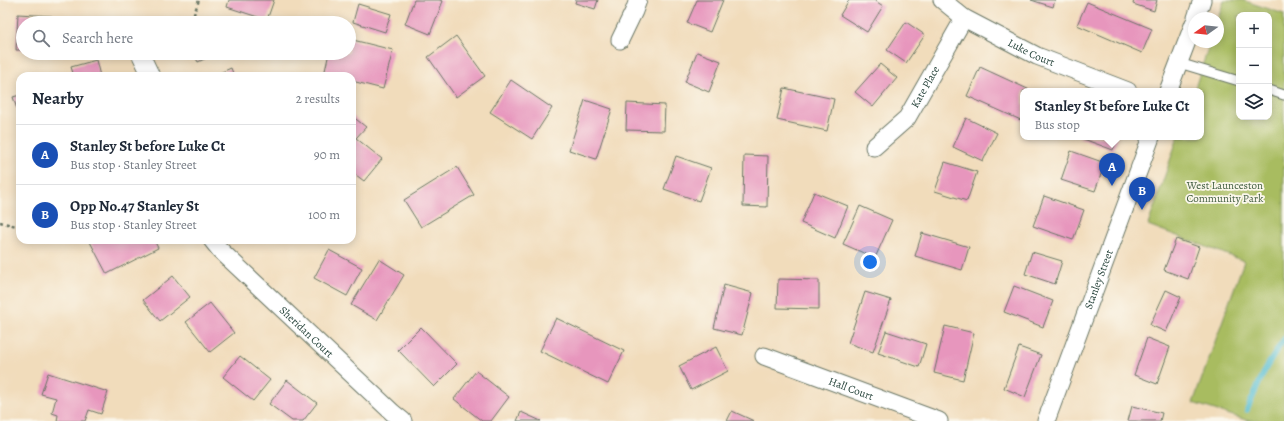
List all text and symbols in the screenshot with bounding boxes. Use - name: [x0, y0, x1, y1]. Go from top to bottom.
- north arrow: [1188, 12, 1224, 48]
- map controls: [1236, 12, 1272, 120]
- button: +: [1236, 12, 1272, 48]
- search box: [16, 16, 356, 60]
- icon: search: [30, 27, 52, 49]
- text: Search here: [62, 28, 133, 48]
- street label: Luke Court: [1005, 35, 1057, 70]
- button: −: [1236, 48, 1272, 84]
- street label: Kate Place: [907, 63, 943, 110]
- button: layers: [1236, 84, 1272, 120]
- text: Nearby: [32, 87, 83, 110]
- popup: [1020, 88, 1204, 140]
- text: 2 results: [296, 90, 340, 107]
- text: Stanley St before Luke Ct: [1034, 96, 1190, 116]
- text: Bus stop: [1034, 116, 1080, 133]
- text: Stanley St before Luke Ct: [70, 136, 225, 156]
- text: A: [41, 146, 49, 163]
- text: 90 m: [314, 146, 340, 163]
- pin: A: [1099, 153, 1125, 186]
- text: Bus stop · Stanley Street: [70, 156, 197, 173]
- pin: B: [1129, 177, 1155, 210]
- park label: West Launceston Community Park: [1186, 178, 1264, 206]
- text: Opp No.47 Stanley St: [70, 196, 199, 216]
- text: B: [41, 206, 49, 223]
- text: 100 m: [308, 206, 340, 223]
- text: Bus stop · Stanley Street: [70, 216, 197, 233]
- street label: Stanley Street: [1080, 247, 1116, 311]
- your location: [860, 252, 880, 272]
- street label: Sheridan Court: [276, 303, 337, 361]
- street label: Hall Court: [827, 373, 876, 404]

